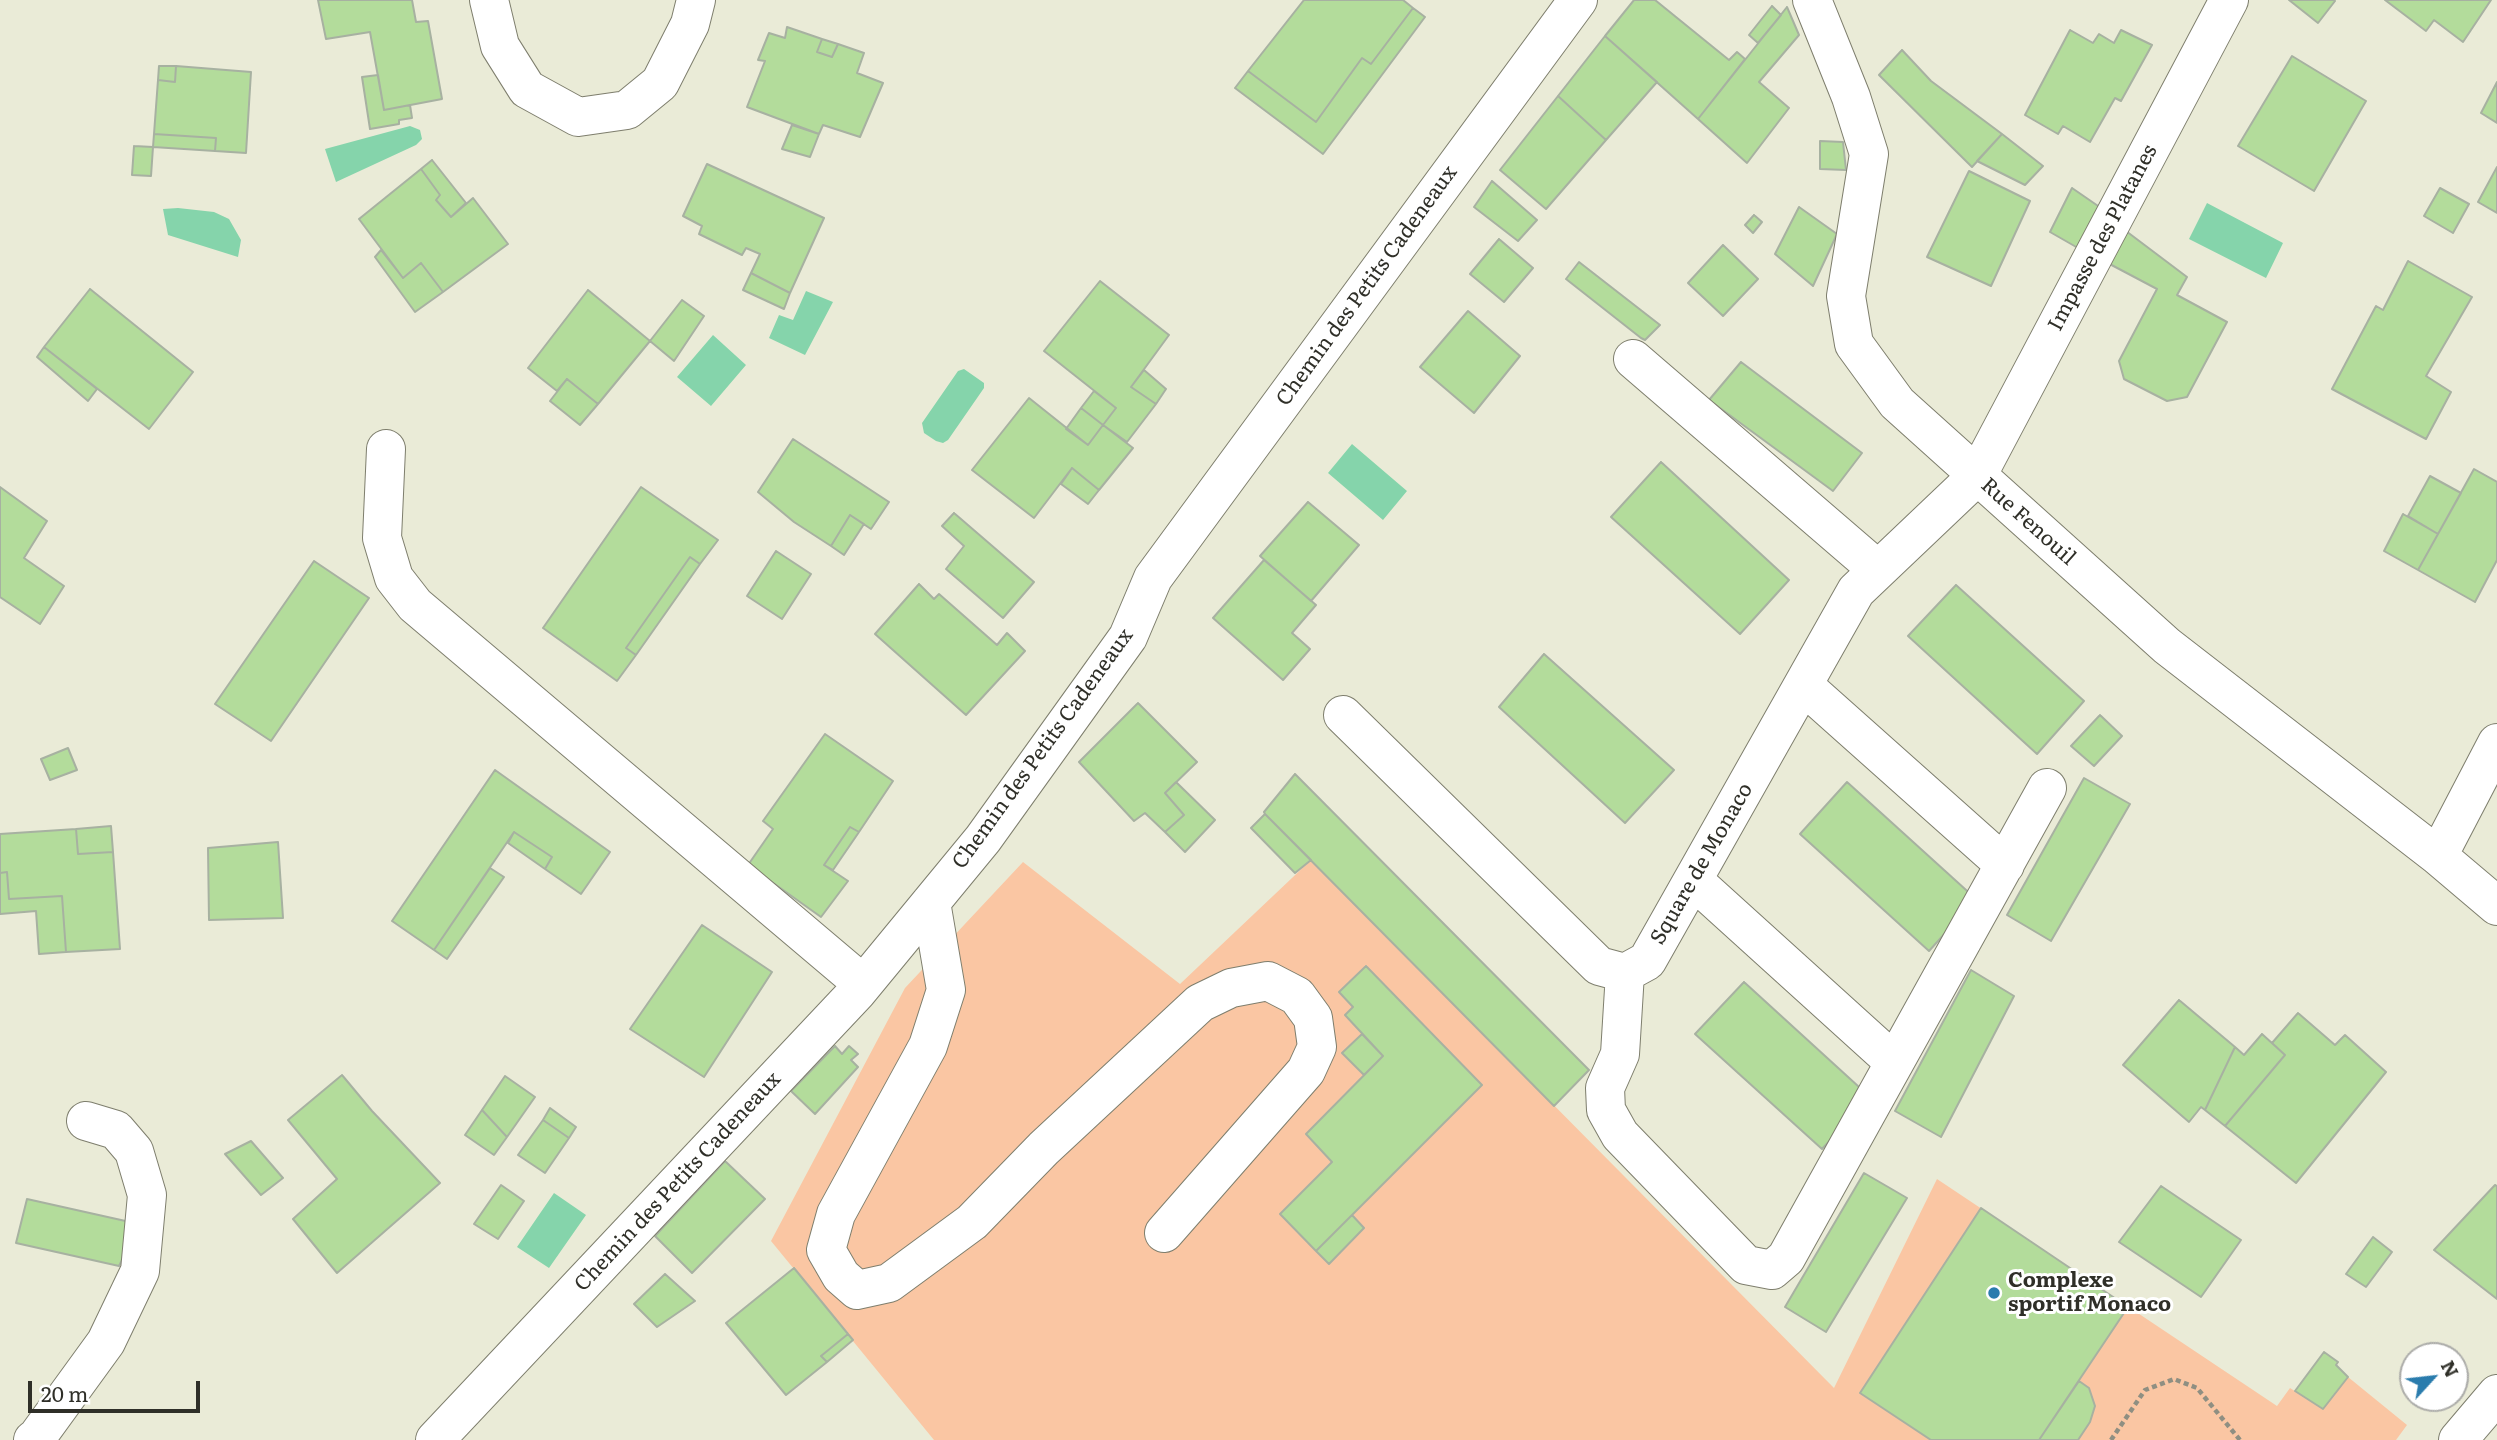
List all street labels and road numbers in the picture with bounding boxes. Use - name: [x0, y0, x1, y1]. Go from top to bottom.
- street label: Impasse des Platanes: [2043, 141, 2163, 335]
- street label: Chemin des Petits Cadeneaux: [1271, 161, 1463, 411]
- street label: Rue Fenouil: [1975, 473, 2081, 571]
- street label: Chemin des Petits Cadeneaux: [947, 624, 1139, 874]
- street label: Square de Monaco: [1645, 779, 1759, 949]
- street label: Chemin des Petits Cadeneaux: [570, 1067, 786, 1297]

